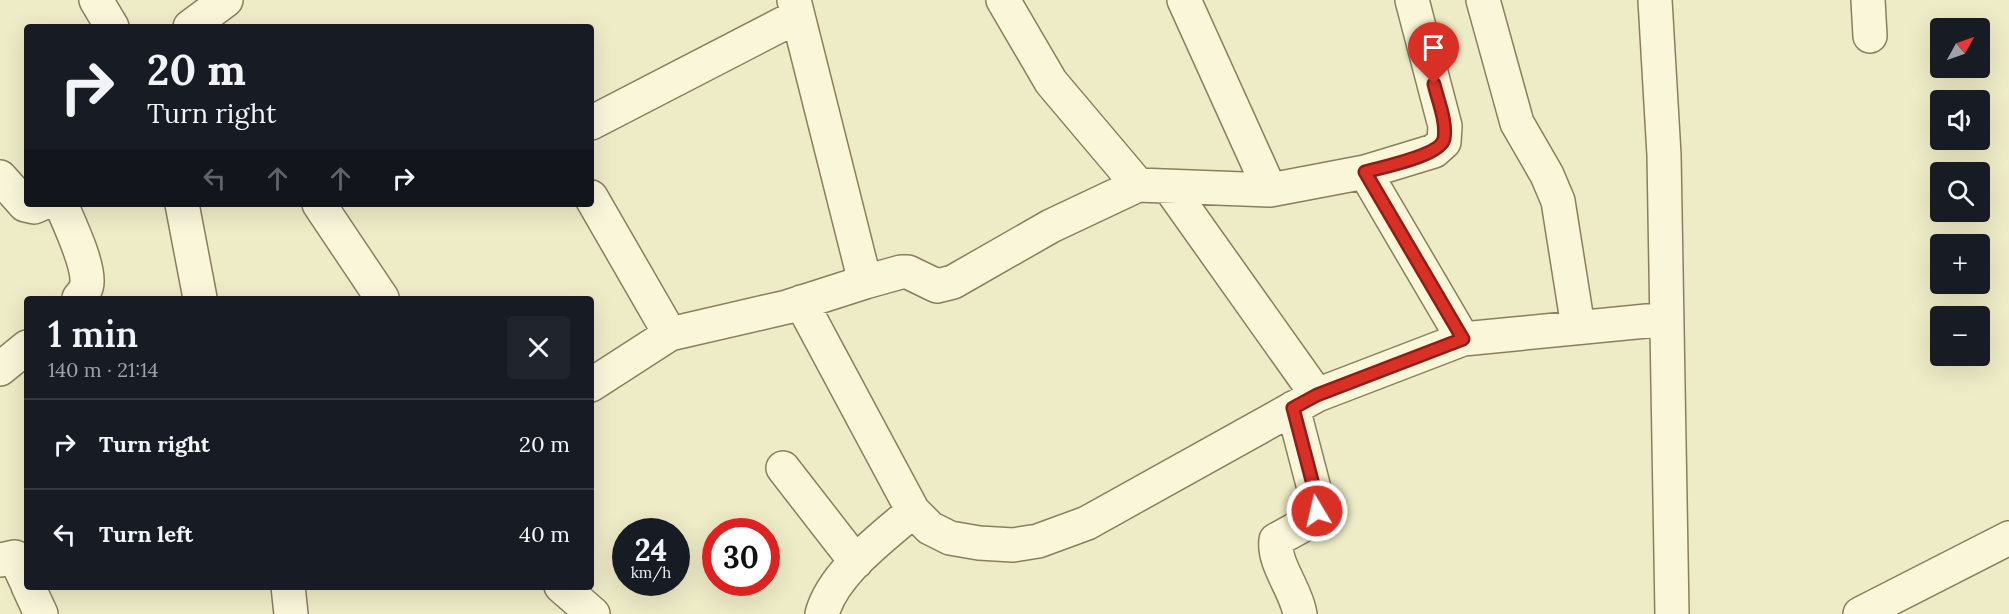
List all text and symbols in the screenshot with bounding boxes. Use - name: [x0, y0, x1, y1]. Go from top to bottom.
- north arrow: [1930, 18, 1990, 78]
- map controls: [1930, 18, 1990, 366]
- pin: [1408, 22, 1459, 84]
- icon: arrive: [1417, 31, 1450, 64]
- text: 20 m: [147, 43, 246, 97]
- icon: right: [48, 48, 126, 126]
- button: sound: [1930, 90, 1990, 150]
- text: Turn right: [147, 96, 276, 130]
- icon: left: [198, 162, 231, 195]
- icon: ahead: [261, 162, 294, 195]
- icon: ahead: [324, 162, 357, 195]
- icon: right: [387, 162, 420, 195]
- button: search: [1930, 162, 1990, 222]
- button: +: [1930, 234, 1990, 294]
- button: −: [1930, 306, 1990, 366]
- text: 1 min: [48, 311, 138, 357]
- button: close: [507, 316, 570, 379]
- text: 140 m · 21:14: [48, 357, 158, 382]
- icon: right: [48, 428, 81, 461]
- text: Turn right: [99, 430, 210, 458]
- text: 20 m: [519, 430, 570, 458]
- position arrow: [1285, 479, 1349, 543]
- icon: left: [48, 518, 81, 551]
- speed limit sign: 30: [702, 518, 780, 596]
- text: Turn left: [99, 520, 193, 548]
- text: 40 m: [519, 520, 570, 548]
- text: 24: [635, 531, 667, 569]
- text: km/h: [631, 563, 671, 582]

